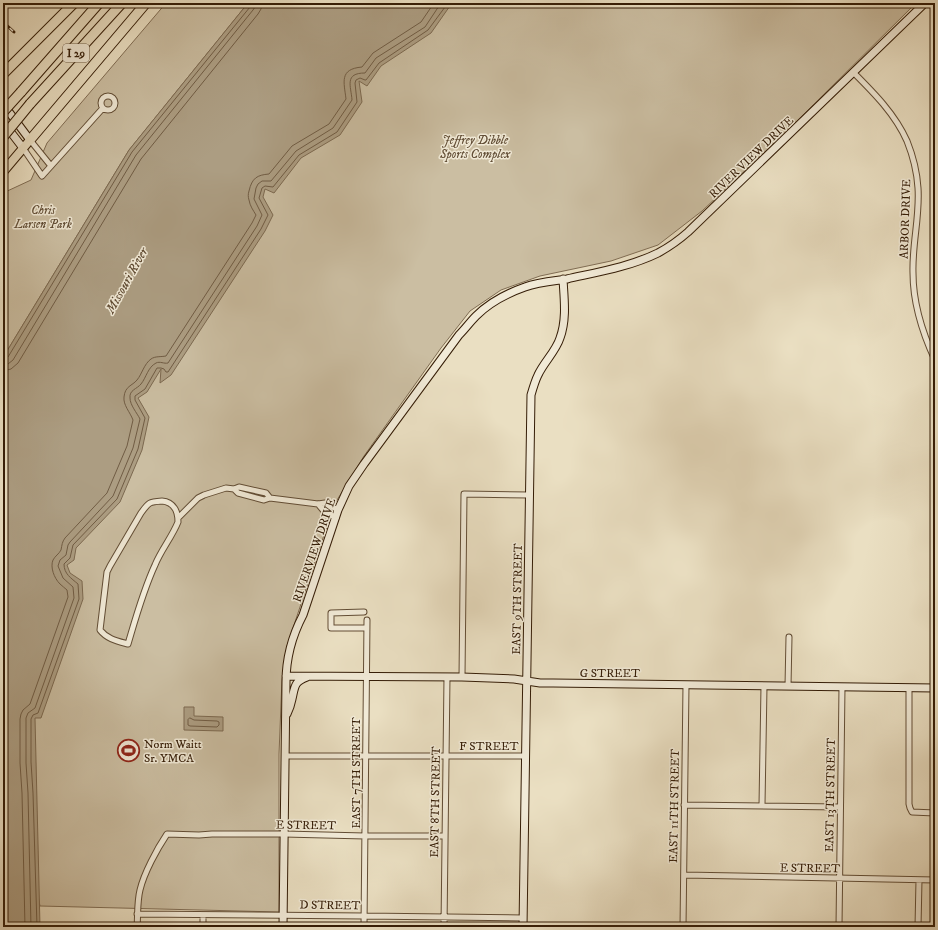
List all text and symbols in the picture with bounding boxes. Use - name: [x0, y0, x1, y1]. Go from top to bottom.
- road number: I 29: [63, 44, 89, 62]
- street label: RIVER VIEW DRIVE: [706, 113, 797, 202]
- park label: Jeffrey Dibble Sports Complex: [439, 133, 512, 162]
- street label: ARBOR DRIVE: [897, 178, 914, 259]
- park label: Chris Larsen Park: [13, 203, 72, 232]
- water label: Missouri River: [102, 244, 152, 317]
- street label: RIVERVIEW DRIVE: [290, 496, 340, 604]
- street label: EAST 9TH STREET: [509, 543, 526, 655]
- street label: G STREET: [580, 666, 640, 681]
- street label: EAST 7TH STREET: [349, 717, 364, 829]
- place label: Norm Waitt Sr. YMCA: [144, 737, 202, 766]
- sports icon: Norm Waitt Sr. YMCA: [116, 738, 142, 764]
- street label: EAST 13TH STREET: [822, 738, 839, 852]
- street label: F STREET: [459, 739, 519, 754]
- street label: EAST 8TH STREET: [427, 746, 444, 858]
- street label: EAST 11TH STREET: [666, 749, 683, 863]
- street label: E STREET: [276, 817, 336, 834]
- street label: E STREET: [780, 860, 840, 877]
- street label: D STREET: [299, 897, 361, 914]

